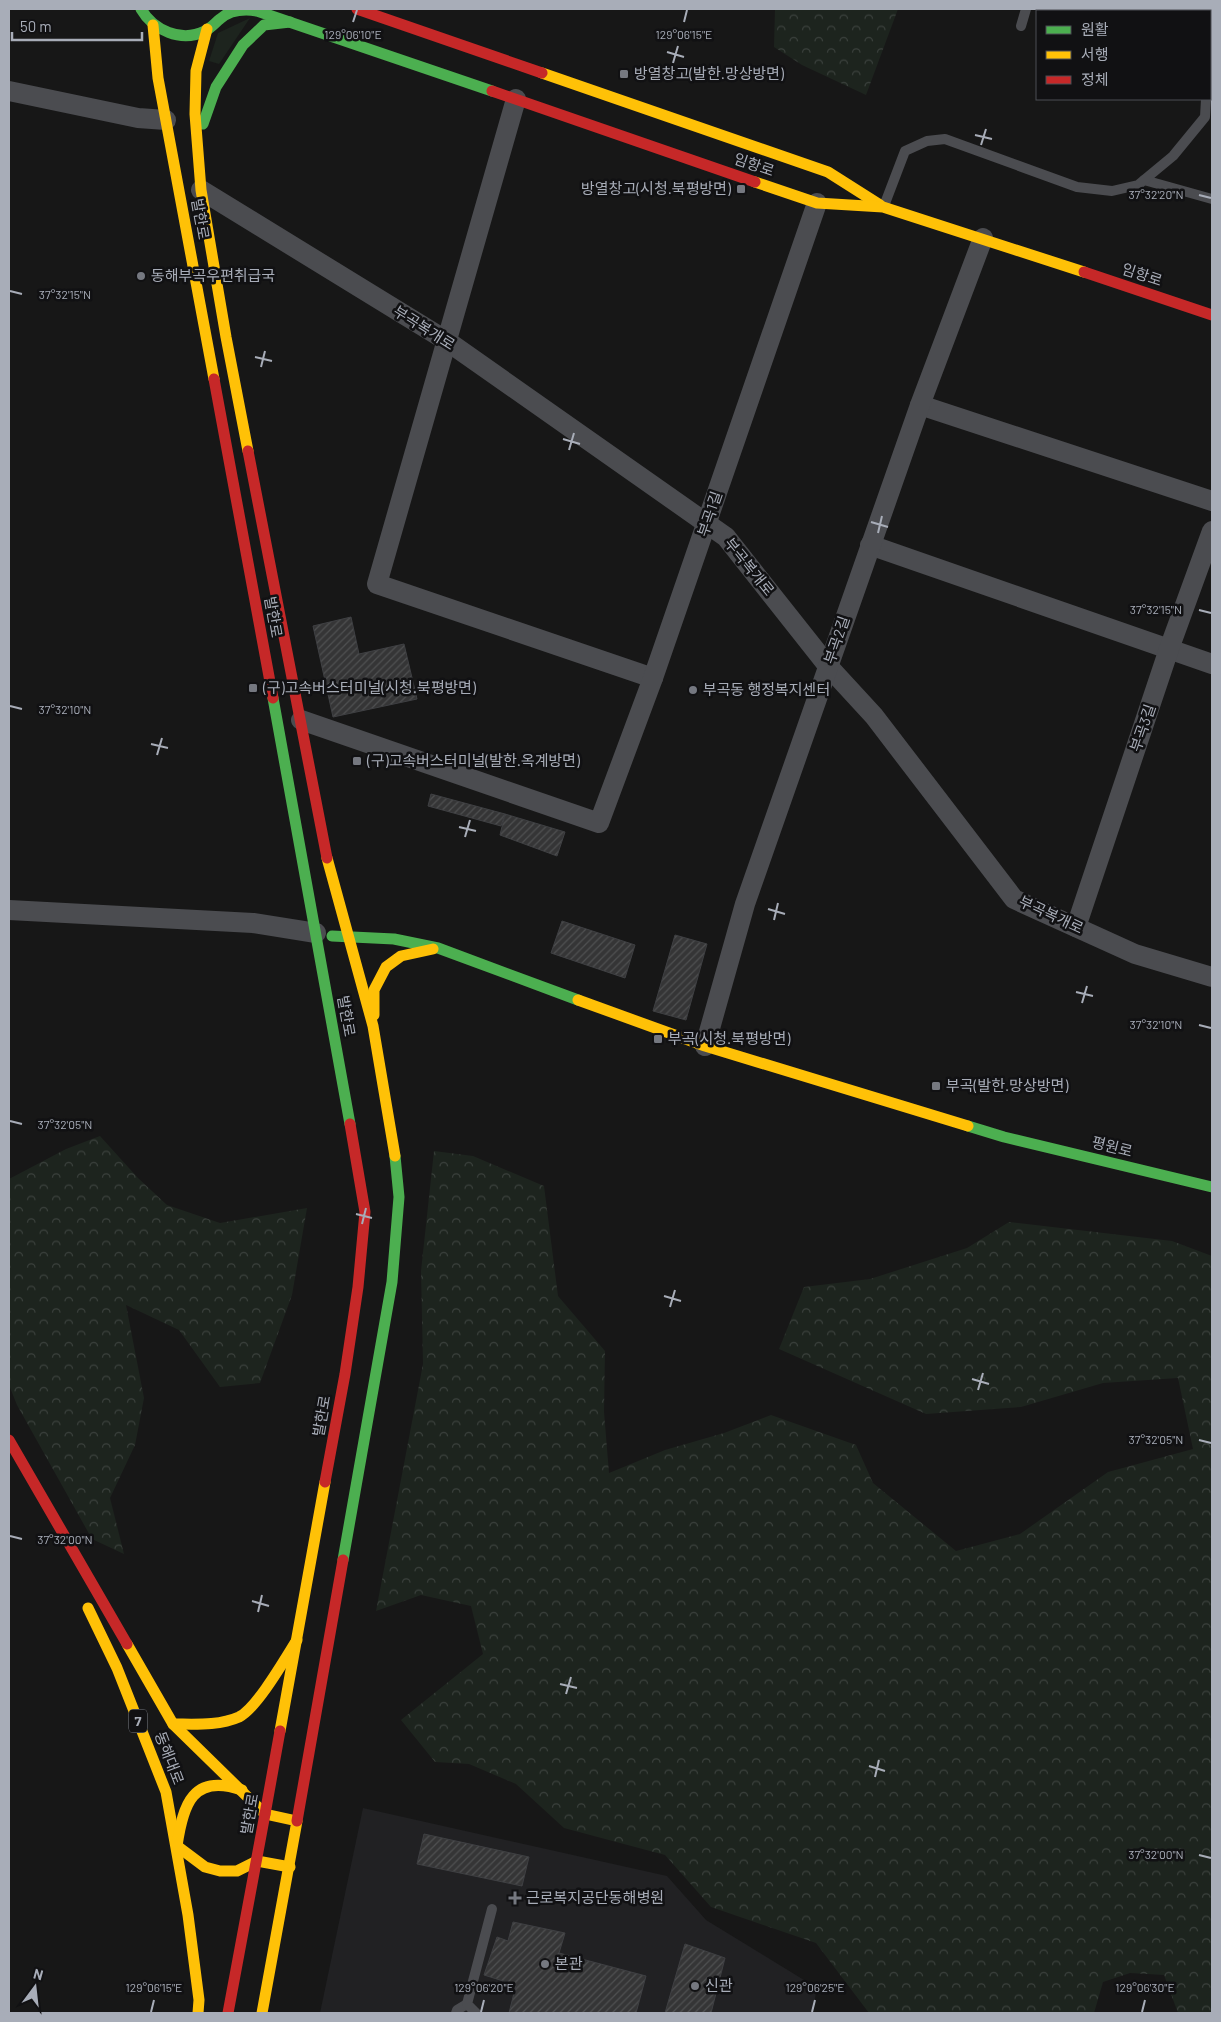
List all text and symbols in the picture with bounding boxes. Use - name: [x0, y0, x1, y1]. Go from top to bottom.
- scale bar: [12, 10, 142, 42]
- legend: [1036, 10, 1211, 100]
- text: 50 m: [20, 17, 52, 35]
- text: 원활: [1081, 20, 1109, 38]
- text: 129°06'10"E: [324, 27, 382, 41]
- text: 129°06'15"E: [656, 27, 712, 41]
- text: 서행: [1081, 45, 1109, 63]
- place label: 방열창고(발한.망상방면): [634, 64, 784, 82]
- marker: 방열창고(발한.망상방면): [618, 68, 630, 80]
- text: 정체: [1081, 70, 1109, 88]
- street label: 임항로: [732, 149, 777, 179]
- place label: 방열창고(시청.북평방면): [581, 179, 731, 197]
- marker: 방열창고(시청.북평방면): [735, 183, 747, 195]
- text: 37°32'20"N: [1128, 187, 1184, 201]
- street label: 발한로: [189, 197, 213, 241]
- street label: 임항로: [1120, 259, 1165, 289]
- place label: 동해부곡우편취급국: [151, 266, 275, 284]
- marker: 동해부곡우편취급국: [135, 270, 147, 282]
- text: 37°32'15"N: [39, 287, 91, 301]
- street label: 부곡복개로: [390, 301, 459, 353]
- street label: 부곡1길: [693, 489, 725, 539]
- street label: 부곡복개로: [721, 534, 778, 599]
- street label: 발한로: [262, 595, 286, 639]
- text: 37°32'15"N: [1130, 602, 1182, 616]
- street label: 부곡2길: [819, 613, 853, 666]
- place label: (구)고속버스터미널(시청.북평방면): [262, 678, 476, 696]
- place label: 부곡동 행정복지센터: [703, 680, 830, 698]
- marker: (구)고속버스터미널(시청.북평방면): [247, 682, 259, 694]
- marker: 부곡동 행정복지센터: [687, 684, 699, 696]
- text: 37°32'10"N: [39, 702, 91, 716]
- street label: 부곡3길: [1126, 702, 1159, 754]
- place label: (구)고속버스터미널(발한.옥계방면): [366, 751, 580, 769]
- marker: (구)고속버스터미널(발한.옥계방면): [351, 755, 363, 767]
- street label: 부곡복개로: [1016, 891, 1087, 937]
- street label: 발한로: [335, 994, 359, 1038]
- text: 37°32'10"N: [1130, 1017, 1182, 1031]
- place label: 부곡(시청.북평방면): [668, 1029, 790, 1047]
- marker: 부곡(시청.북평방면): [652, 1033, 664, 1045]
- place label: 부곡(발한.망상방면): [946, 1076, 1068, 1094]
- marker: 부곡(발한.망상방면): [930, 1080, 942, 1092]
- text: 37°32'05"N: [38, 1117, 92, 1131]
- street label: 평원로: [1090, 1132, 1135, 1160]
- street label: 발한로: [309, 1394, 333, 1438]
- text: 37°32'05"N: [1129, 1432, 1183, 1446]
- text: 37°32'00"N: [37, 1532, 93, 1546]
- road number: 7: [129, 1710, 147, 1732]
- street label: 동해대로: [152, 1729, 188, 1787]
- street label: 발한로: [237, 1792, 261, 1836]
- text: 37°32'00"N: [1128, 1847, 1184, 1861]
- place label: 근로복지공단동해병원: [526, 1888, 664, 1906]
- marker: 근로복지공단동해병원: [508, 1891, 522, 1905]
- place label: 본관: [555, 1954, 583, 1972]
- marker: 본관: [539, 1958, 551, 1970]
- north arrow: [10, 1962, 60, 2012]
- text: N: [32, 1965, 45, 1983]
- place label: 신관: [705, 1976, 733, 1994]
- text: 129°06'15"E: [126, 1980, 182, 1994]
- text: 129°06'20"E: [454, 1980, 514, 1994]
- marker: 신관: [689, 1980, 701, 1992]
- text: 129°06'25"E: [785, 1980, 845, 1994]
- text: 129°06'30"E: [1115, 1980, 1175, 1994]

